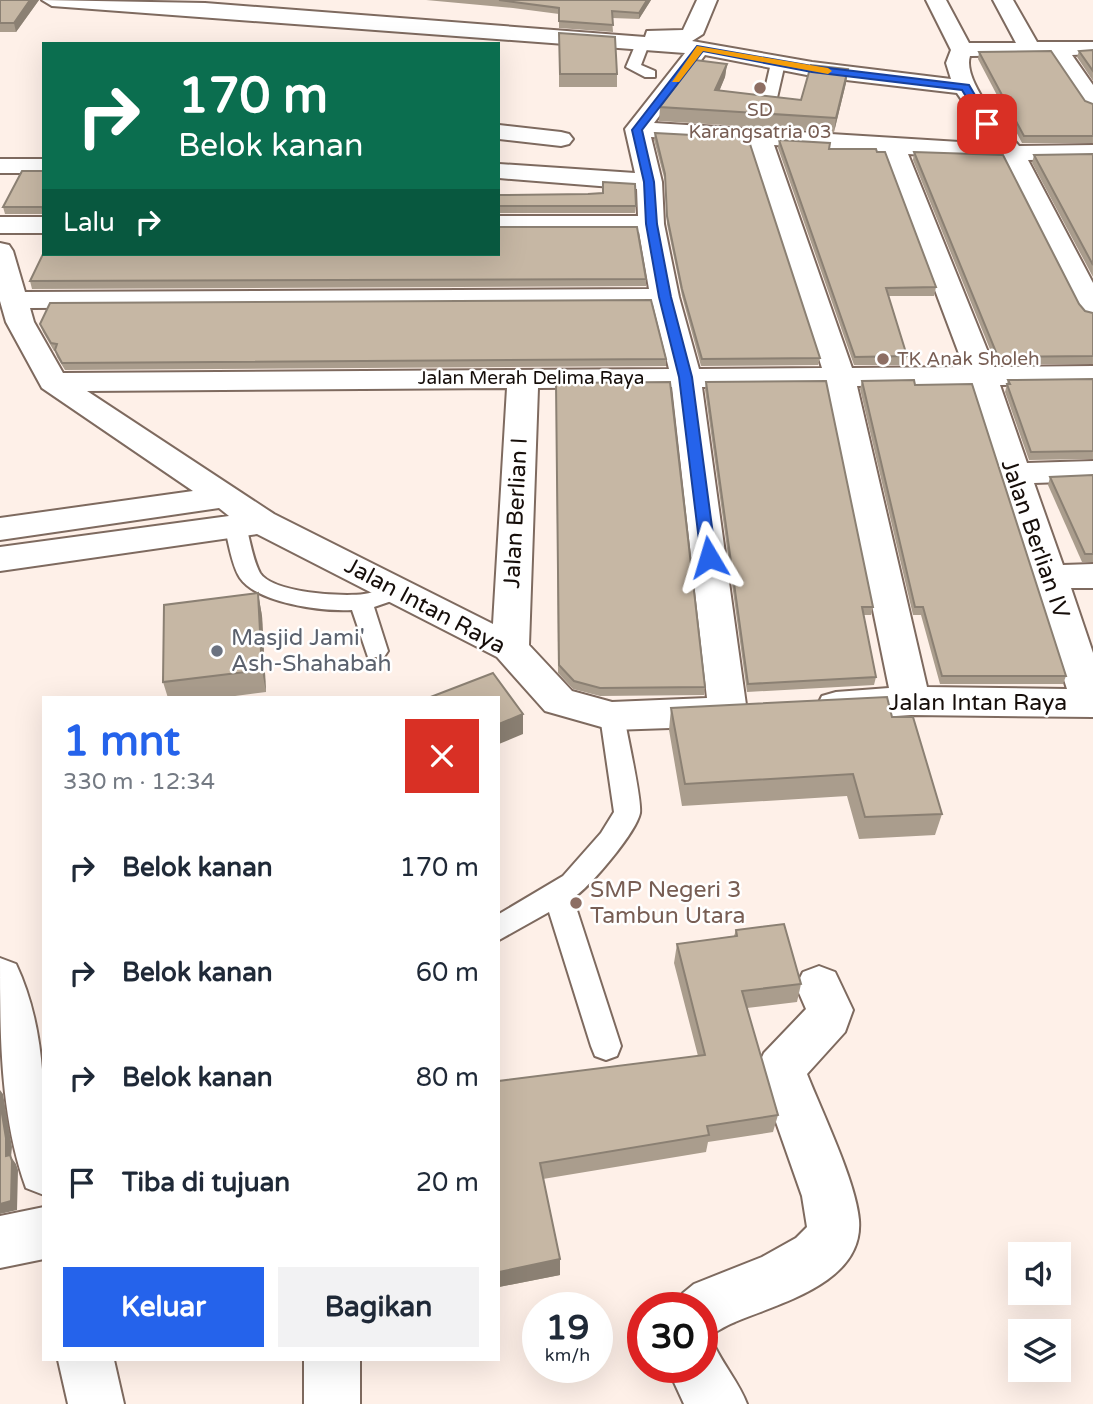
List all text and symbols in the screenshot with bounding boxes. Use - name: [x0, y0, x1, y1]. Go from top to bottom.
- text: 170 m: [178, 67, 328, 126]
- icon: right: [63, 70, 154, 161]
- marker: SD Karangsatria 03: [752, 80, 768, 96]
- pin: [957, 94, 1017, 154]
- place label: SD Karangsatria 03: [688, 99, 832, 143]
- icon: arrive: [968, 105, 1006, 143]
- text: Belok kanan: [178, 127, 363, 165]
- icon: right: [129, 203, 167, 241]
- text: Lalu: [63, 207, 115, 238]
- place label: TK Anak Sholeh: [897, 348, 1040, 370]
- marker: TK Anak Sholeh: [875, 351, 891, 367]
- street label: Jalan Merah Delima Raya: [418, 367, 644, 389]
- street label: Jalan Berlian I: [498, 437, 534, 589]
- street label: Jalan Berlian IV: [995, 456, 1075, 622]
- position arrow: [672, 520, 746, 594]
- street label: Jalan Intan Raya: [340, 552, 510, 660]
- place label: Masjid Jami' Ash-Shahabah: [231, 624, 391, 678]
- marker: Masjid Jami' Ash-Shahabah: [209, 643, 225, 659]
- street label: Jalan Intan Raya: [889, 689, 1067, 717]
- text: 1 mnt: [63, 716, 180, 767]
- button: close: [405, 719, 479, 793]
- text: 330 m · 12:34: [63, 768, 215, 796]
- icon: right: [63, 849, 101, 887]
- text: Belok kanan: [122, 852, 273, 883]
- text: 170 m: [399, 852, 479, 883]
- place label: SMP Negeri 3 Tambun Utara: [590, 876, 745, 930]
- marker: SMP Negeri 3 Tambun Utara: [568, 895, 584, 911]
- icon: right: [63, 954, 101, 992]
- text: Belok kanan: [122, 957, 273, 988]
- text: 60 m: [416, 957, 479, 988]
- icon: right: [63, 1059, 101, 1097]
- text: Belok kanan: [122, 1062, 273, 1093]
- text: 80 m: [416, 1062, 479, 1093]
- icon: arrive: [63, 1164, 101, 1202]
- text: Tiba di tujuan: [122, 1167, 290, 1198]
- text: 20 m: [416, 1167, 479, 1198]
- map controls: [1008, 1242, 1071, 1382]
- button: sound: [1008, 1242, 1071, 1305]
- button: Keluar: [63, 1267, 264, 1347]
- button: Bagikan: [278, 1267, 479, 1347]
- speed limit sign: 30: [627, 1292, 718, 1383]
- text: 19: [546, 1307, 589, 1349]
- button: layers: [1008, 1319, 1071, 1382]
- text: km/h: [545, 1344, 590, 1366]

